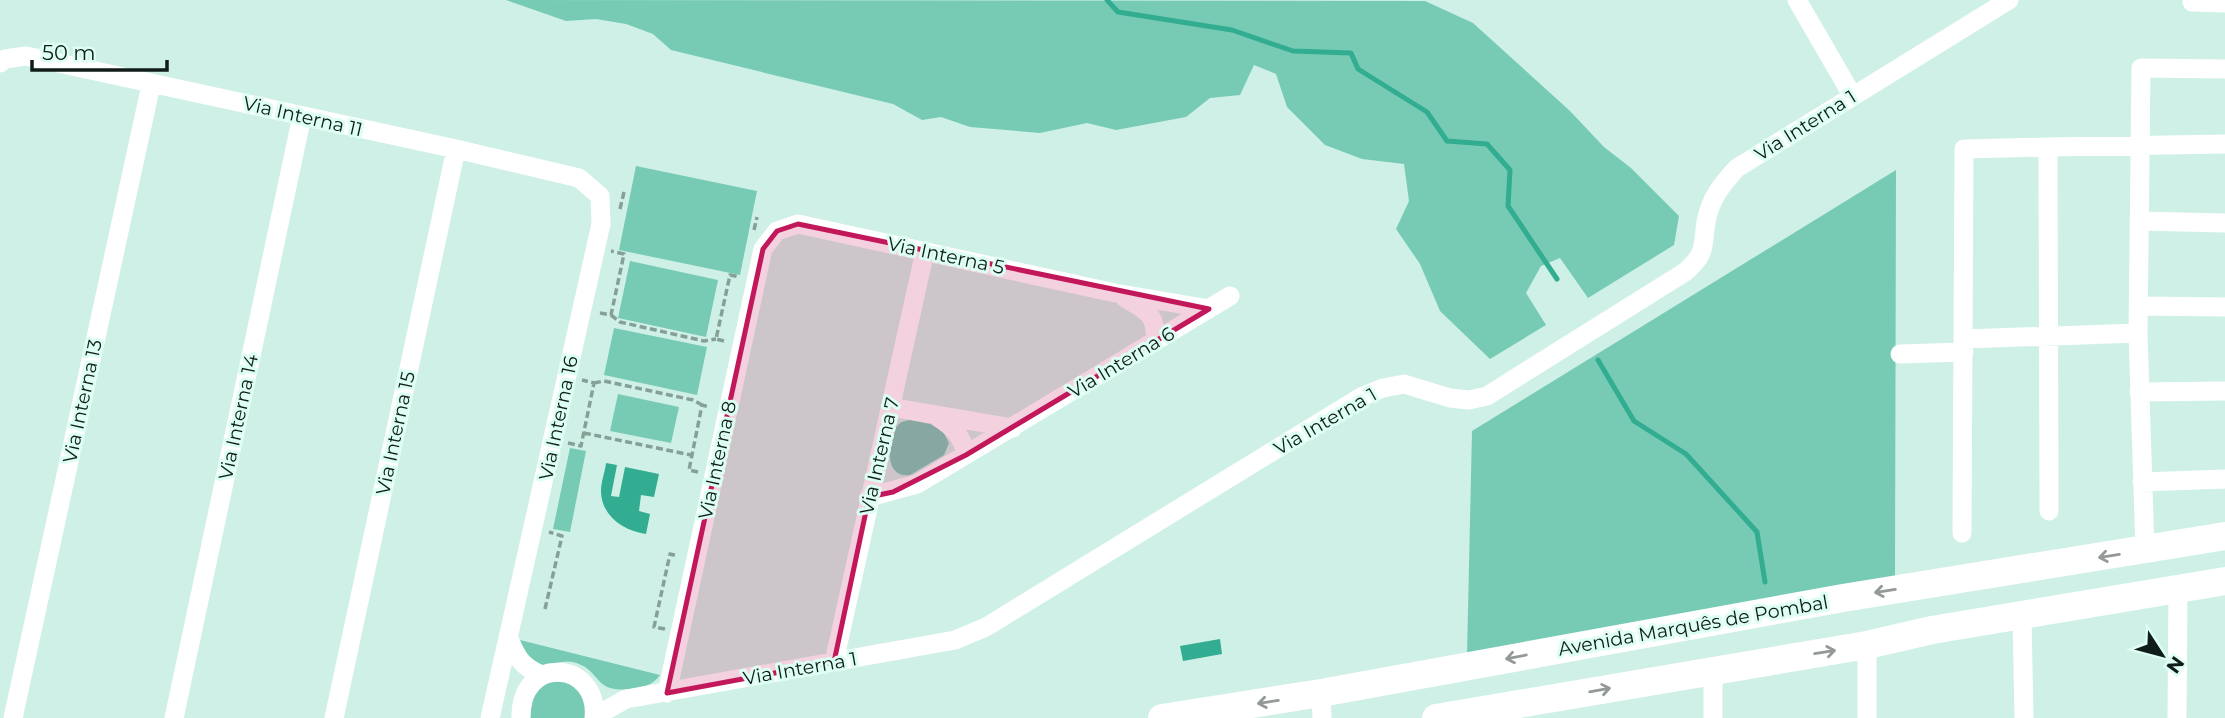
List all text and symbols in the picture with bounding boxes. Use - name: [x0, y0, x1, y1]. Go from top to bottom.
- scale bar: [32, 28, 166, 72]
- text: 50 m: [42, 40, 96, 65]
- street label: Via Interna 1: [1750, 85, 1860, 166]
- street label: Via Interna 11: [241, 92, 365, 141]
- street label: Via Interna 5: [885, 232, 1007, 279]
- street label: Via Interna 6: [1064, 322, 1178, 403]
- street label: Via Interna 13: [58, 337, 107, 465]
- street label: Via Interna 14: [214, 352, 263, 482]
- street label: Via Interna 16: [534, 354, 583, 482]
- street label: Via Interna 15: [371, 369, 420, 497]
- street label: Via Interna 1: [1270, 383, 1381, 460]
- street label: Via Interna 7: [855, 395, 904, 517]
- street label: Via Interna 8: [694, 399, 741, 521]
- one-way arrow: [2098, 550, 2121, 563]
- one-way arrow: [1874, 585, 1897, 598]
- street label: Avenida Marquês de Pombal: [1556, 590, 1830, 661]
- north arrow: [2127, 620, 2197, 690]
- one-way arrow: [1813, 645, 1835, 658]
- street label: Via Interna 1: [741, 647, 859, 690]
- one-way arrow: [1505, 651, 1528, 665]
- text: N: [2162, 652, 2189, 678]
- one-way arrow: [1588, 683, 1611, 696]
- one-way arrow: [1257, 695, 1280, 708]

